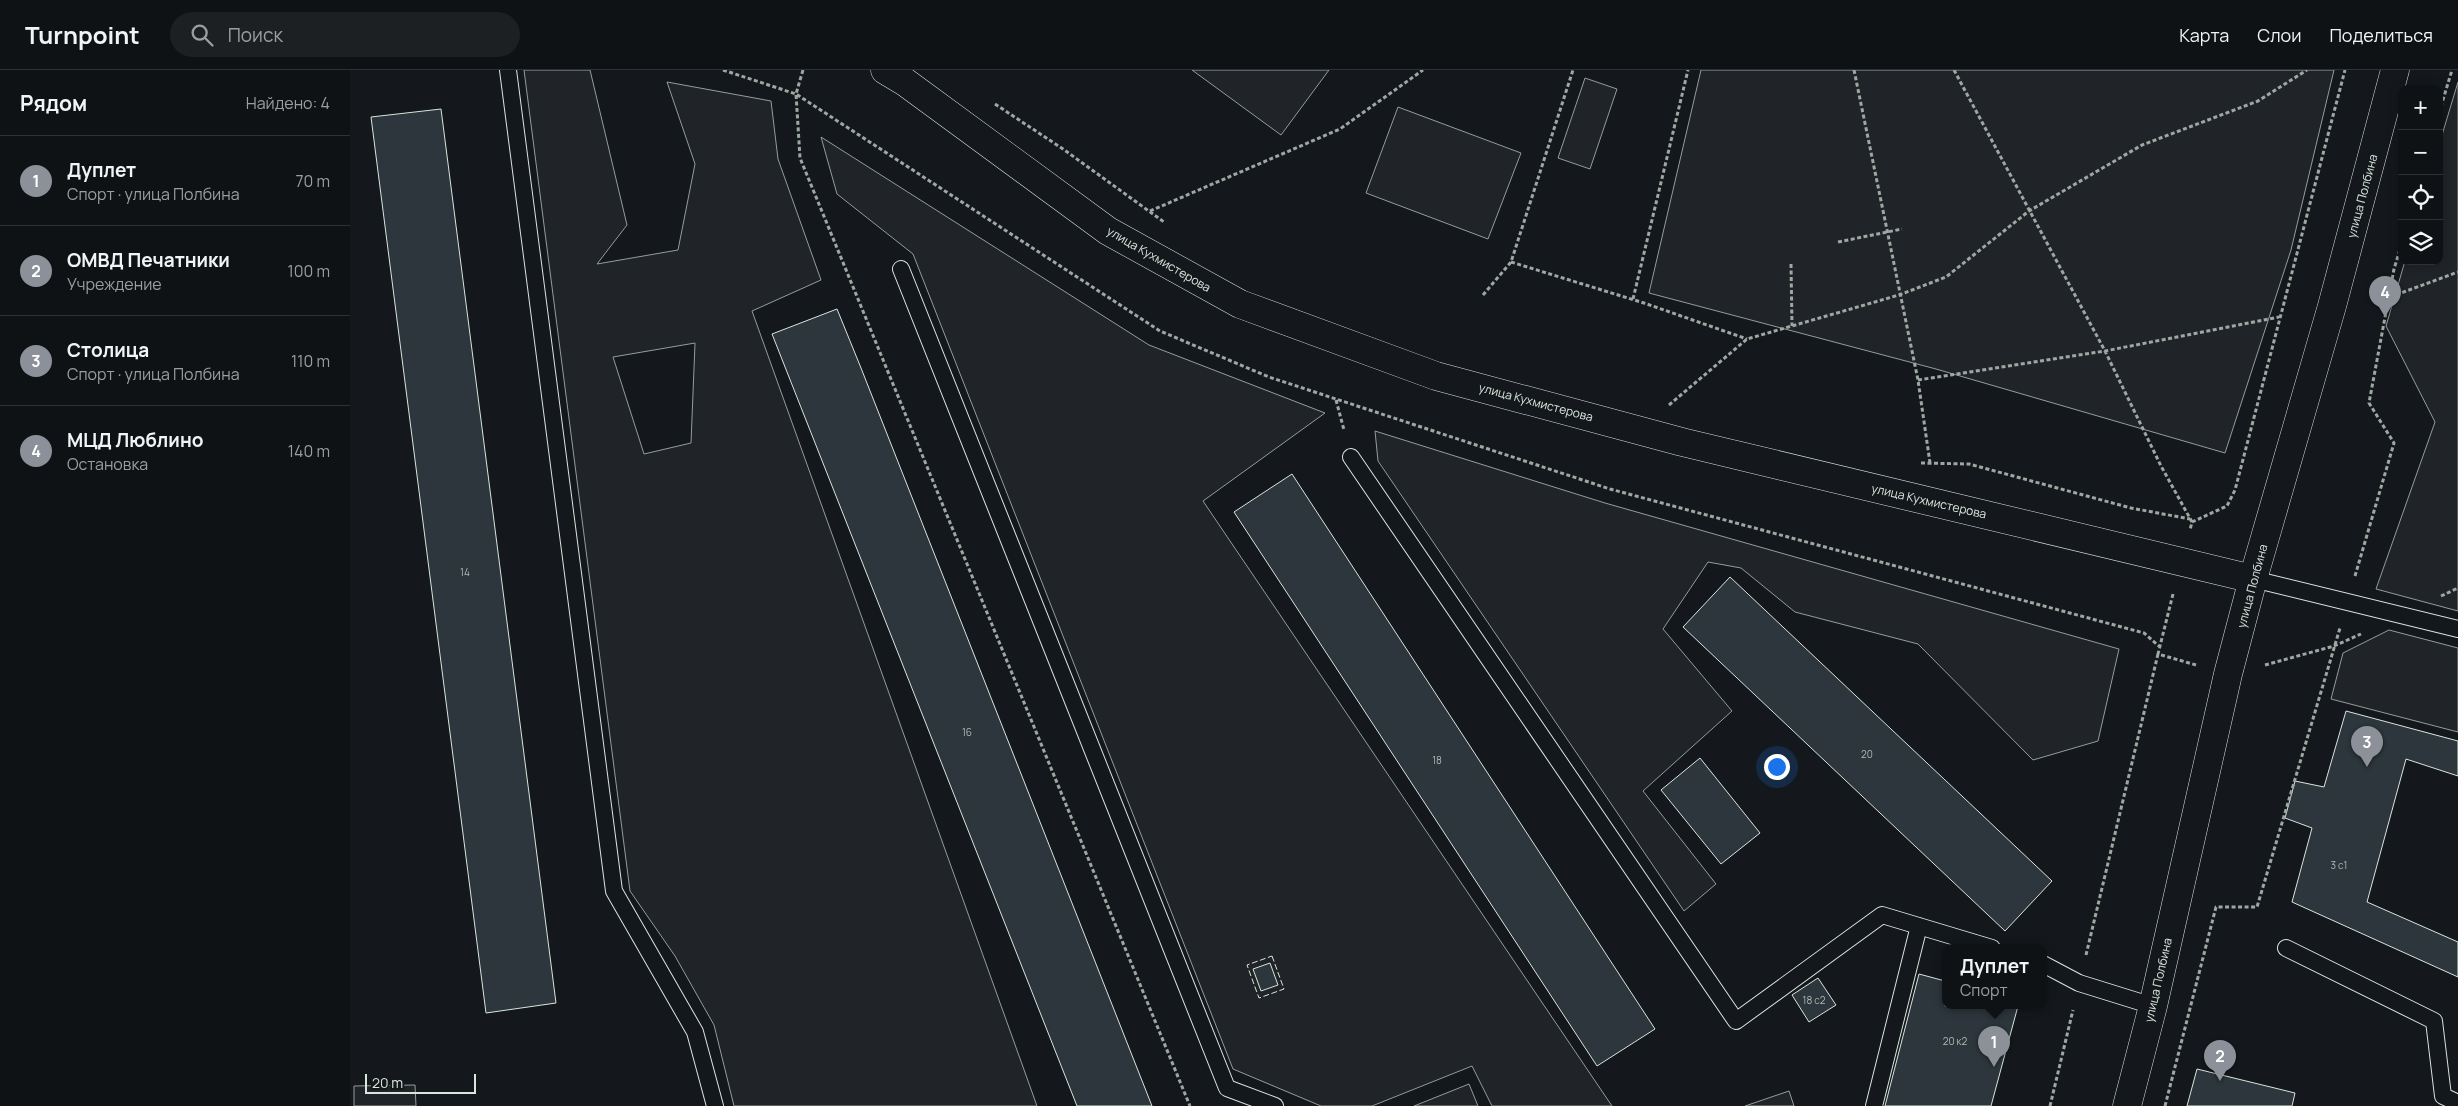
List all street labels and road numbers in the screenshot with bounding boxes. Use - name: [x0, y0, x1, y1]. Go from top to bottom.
- street label: улица Полбина: [2343, 152, 2381, 240]
- street label: улица Кухмистерова: [1104, 222, 1214, 296]
- street label: улица Кухмистерова: [1477, 379, 1595, 425]
- street label: улица Кухмистерова: [1870, 479, 1988, 523]
- street label: улица Полбина: [2233, 542, 2271, 630]
- street label: улица Полбина: [2140, 936, 2176, 1024]

